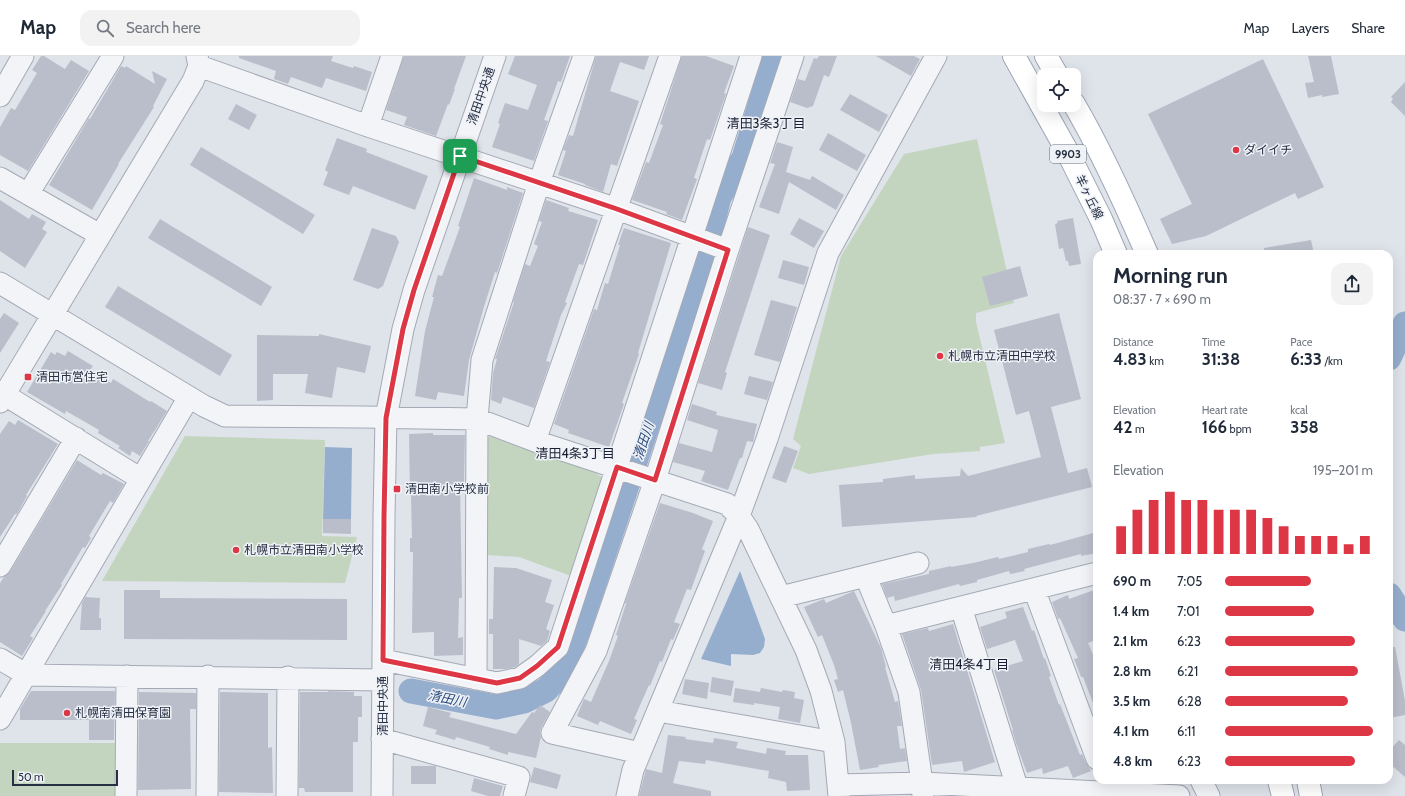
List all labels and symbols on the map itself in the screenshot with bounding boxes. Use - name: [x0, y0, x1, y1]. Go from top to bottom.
- street label: 清田中央通: [464, 65, 497, 127]
- district label: 清田3条3丁目: [726, 115, 806, 131]
- pin: [443, 139, 477, 173]
- place label: ダイイチ: [1244, 142, 1292, 157]
- road number: 9903: [1050, 145, 1086, 163]
- marker: ダイイチ: [1231, 145, 1241, 155]
- street label: 羊ヶ丘線: [1072, 172, 1107, 222]
- place label: 札幌市立清田中学校: [948, 348, 1056, 363]
- marker: 札幌市立清田中学校: [935, 351, 945, 361]
- place label: 清田市営住宅: [36, 369, 108, 384]
- marker: 清田市営住宅: [23, 372, 33, 382]
- water label: 清田川: [629, 418, 658, 462]
- district label: 清田4条3丁目: [535, 445, 615, 461]
- place label: 清田南小学校前: [405, 481, 489, 496]
- marker: 清田南小学校前: [392, 484, 402, 494]
- place label: 札幌市立清田南小学校: [244, 542, 364, 557]
- marker: 札幌市立清田南小学校: [231, 545, 241, 555]
- district label: 清田4条4丁目: [929, 656, 1009, 672]
- street label: 清田中央通: [375, 676, 390, 736]
- water label: 清田川: [426, 686, 470, 710]
- place label: 札幌南清田保育園: [75, 705, 171, 720]
- marker: 札幌南清田保育園: [62, 708, 72, 718]
- scale bar: [12, 768, 118, 787]

